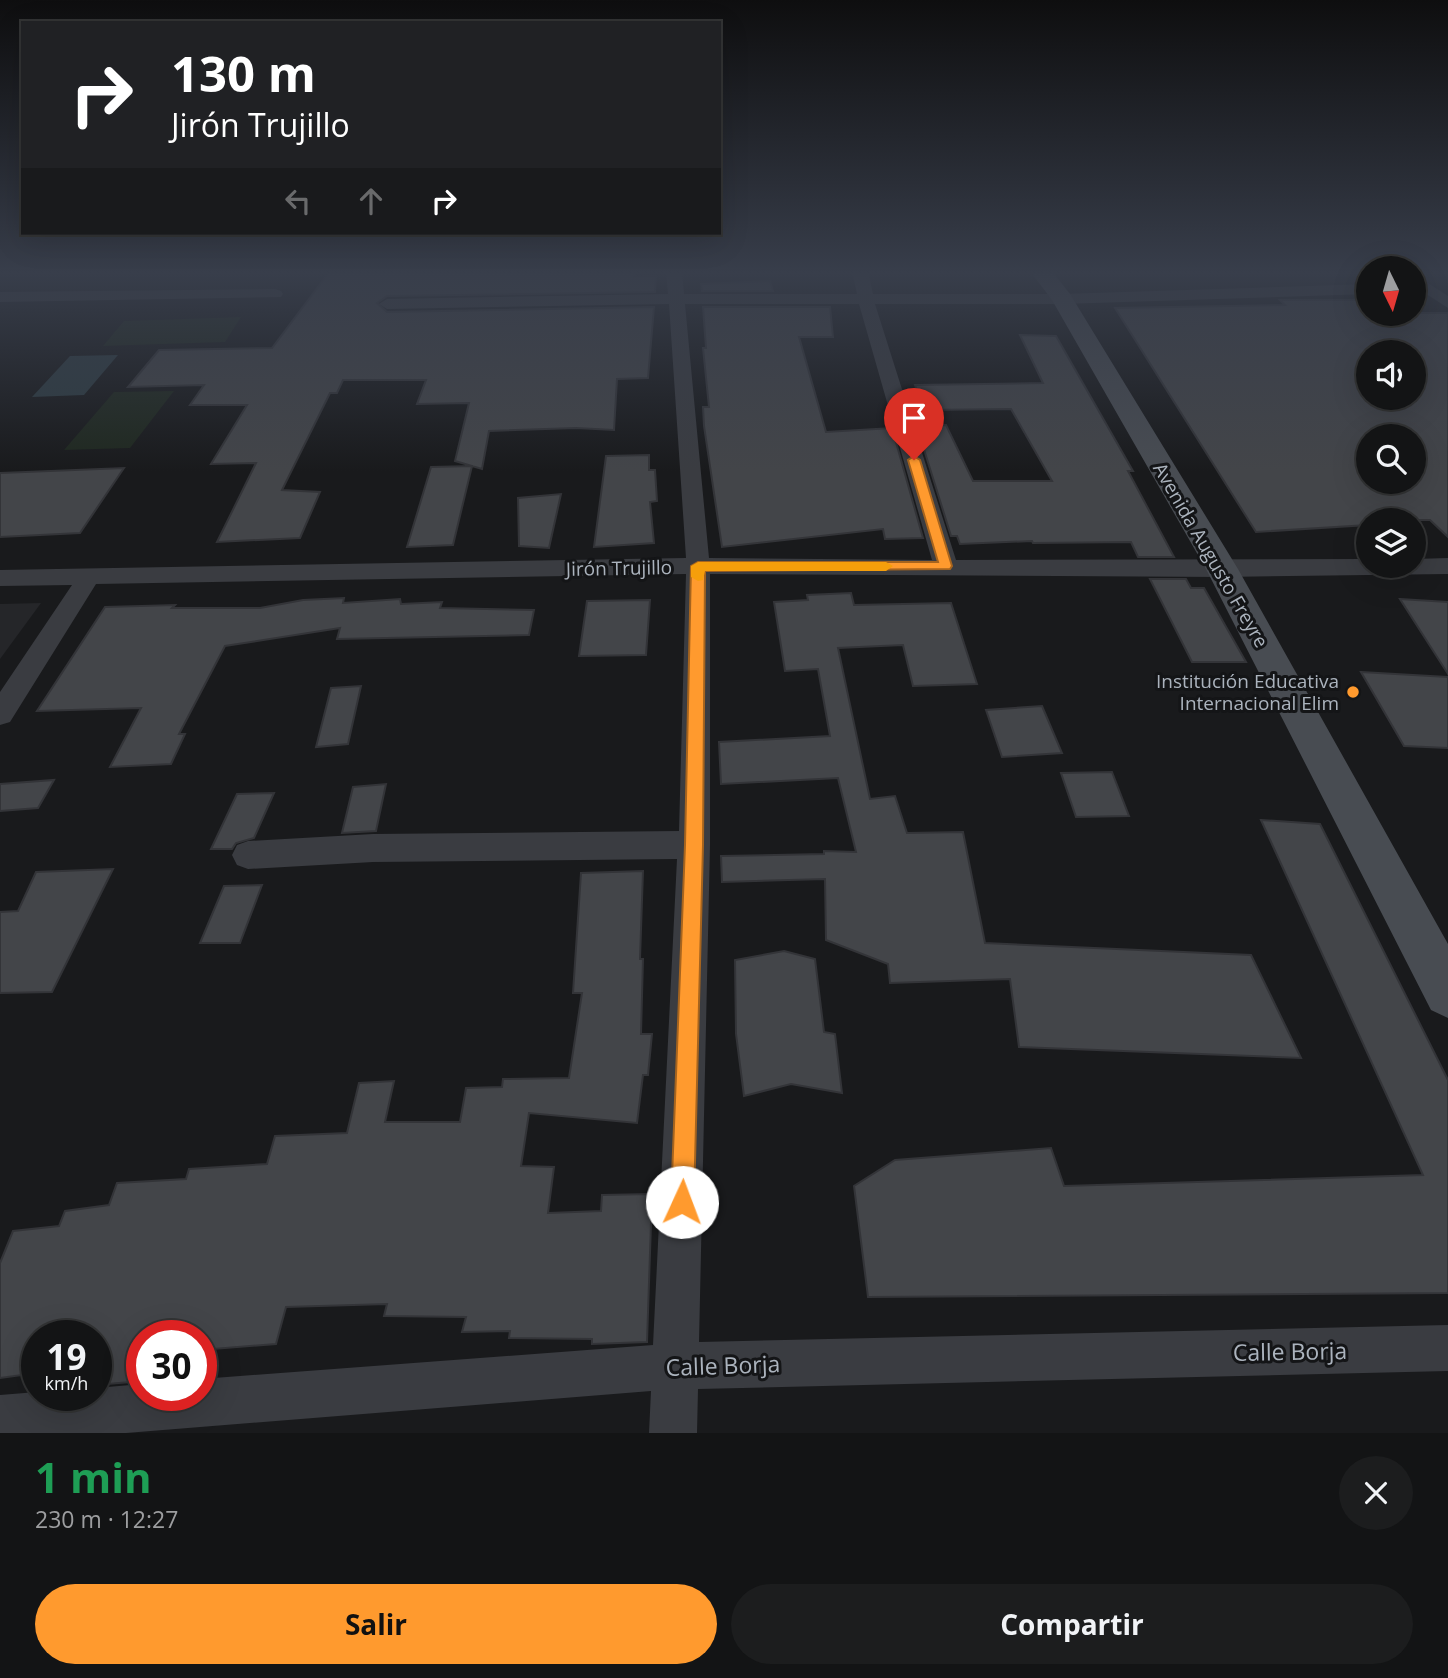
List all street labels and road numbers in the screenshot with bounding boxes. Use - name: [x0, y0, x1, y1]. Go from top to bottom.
- street label: Avenida Augusto Freyre: [1147, 458, 1275, 652]
- street label: Jirón Trujillo: [564, 554, 672, 582]
- street label: Calle Borja: [1232, 1334, 1347, 1368]
- street label: Calle Borja: [665, 1347, 781, 1383]

